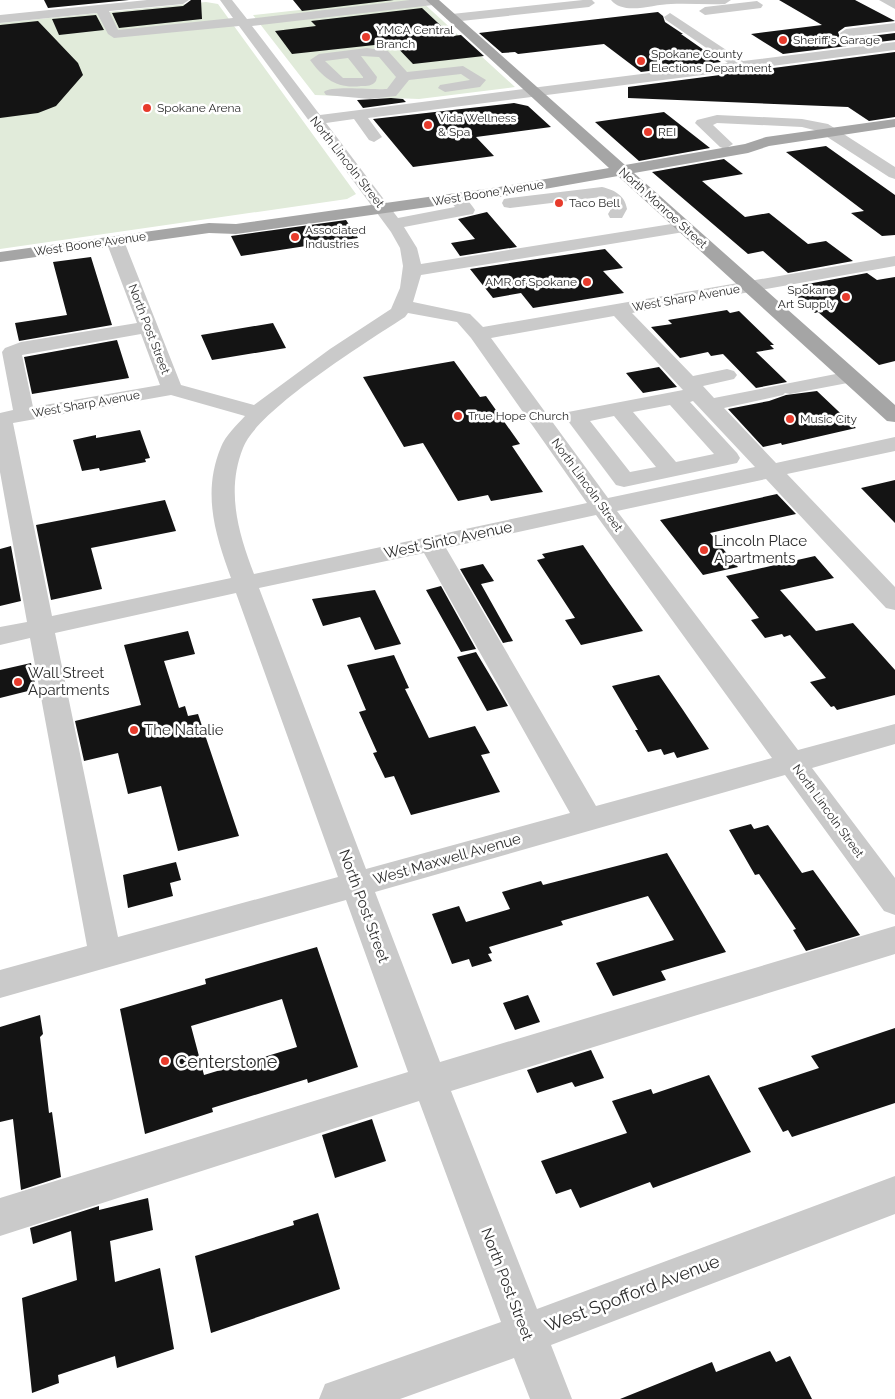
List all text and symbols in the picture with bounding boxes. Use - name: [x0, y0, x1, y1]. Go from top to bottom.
- place label: YMCA Central Branch: [376, 23, 454, 51]
- marker: YMCA Central Branch: [360, 31, 372, 43]
- place label: Sheriff's Garage: [793, 33, 880, 47]
- marker: Sheriff's Garage: [777, 34, 789, 46]
- place label: Spokane County Elections Department: [651, 47, 772, 75]
- marker: Spokane County Elections Department: [635, 55, 647, 67]
- place label: Spokane Arena: [157, 101, 241, 115]
- marker: Spokane Arena: [141, 102, 153, 114]
- place label: Vida Wellness & Spa: [438, 111, 517, 139]
- street label: North Lincoln Street: [307, 114, 387, 210]
- marker: Vida Wellness & Spa: [422, 119, 434, 131]
- place label: REI: [658, 125, 676, 139]
- marker: REI: [642, 126, 654, 138]
- street label: North Monroe Street: [616, 165, 710, 251]
- street label: West Boone Avenue: [431, 177, 545, 209]
- place label: Taco Bell: [569, 196, 621, 210]
- marker: Taco Bell: [553, 197, 565, 209]
- place label: Associated Industries: [305, 223, 366, 251]
- street label: West Boone Avenue: [33, 229, 147, 259]
- marker: Associated Industries: [289, 231, 301, 243]
- place label: AMR of Spokane: [485, 275, 577, 289]
- marker: AMR of Spokane: [581, 276, 593, 288]
- street label: North Post Street: [125, 282, 173, 376]
- street label: West Sharp Avenue: [631, 282, 741, 314]
- place label: Spokane Art Supply: [778, 283, 836, 311]
- marker: Spokane Art Supply: [840, 291, 852, 303]
- street label: West Sharp Avenue: [31, 388, 141, 420]
- place label: True Hope Church: [468, 409, 569, 423]
- marker: True Hope Church: [452, 410, 464, 422]
- place label: Music City: [800, 412, 858, 426]
- marker: Music City: [784, 413, 796, 425]
- street label: North Lincoln Street: [549, 436, 625, 534]
- street label: West Sinto Avenue: [382, 518, 514, 562]
- place label: Lincoln Place Apartments: [714, 532, 807, 567]
- marker: Lincoln Place Apartments: [698, 544, 710, 556]
- place label: Wall Street Apartments: [28, 664, 109, 699]
- marker: Wall Street Apartments: [12, 676, 24, 688]
- place label: The Natalie: [144, 721, 224, 739]
- marker: The Natalie: [128, 724, 140, 736]
- street label: North Lincoln Street: [790, 762, 866, 860]
- street label: West Maxwell Avenue: [371, 829, 523, 889]
- street label: North Post Street: [335, 847, 393, 965]
- place label: Centerstone: [175, 1051, 278, 1072]
- marker: Centerstone: [159, 1055, 171, 1067]
- street label: North Post Street: [477, 1225, 537, 1343]
- street label: West Spofford Avenue: [542, 1250, 723, 1336]

